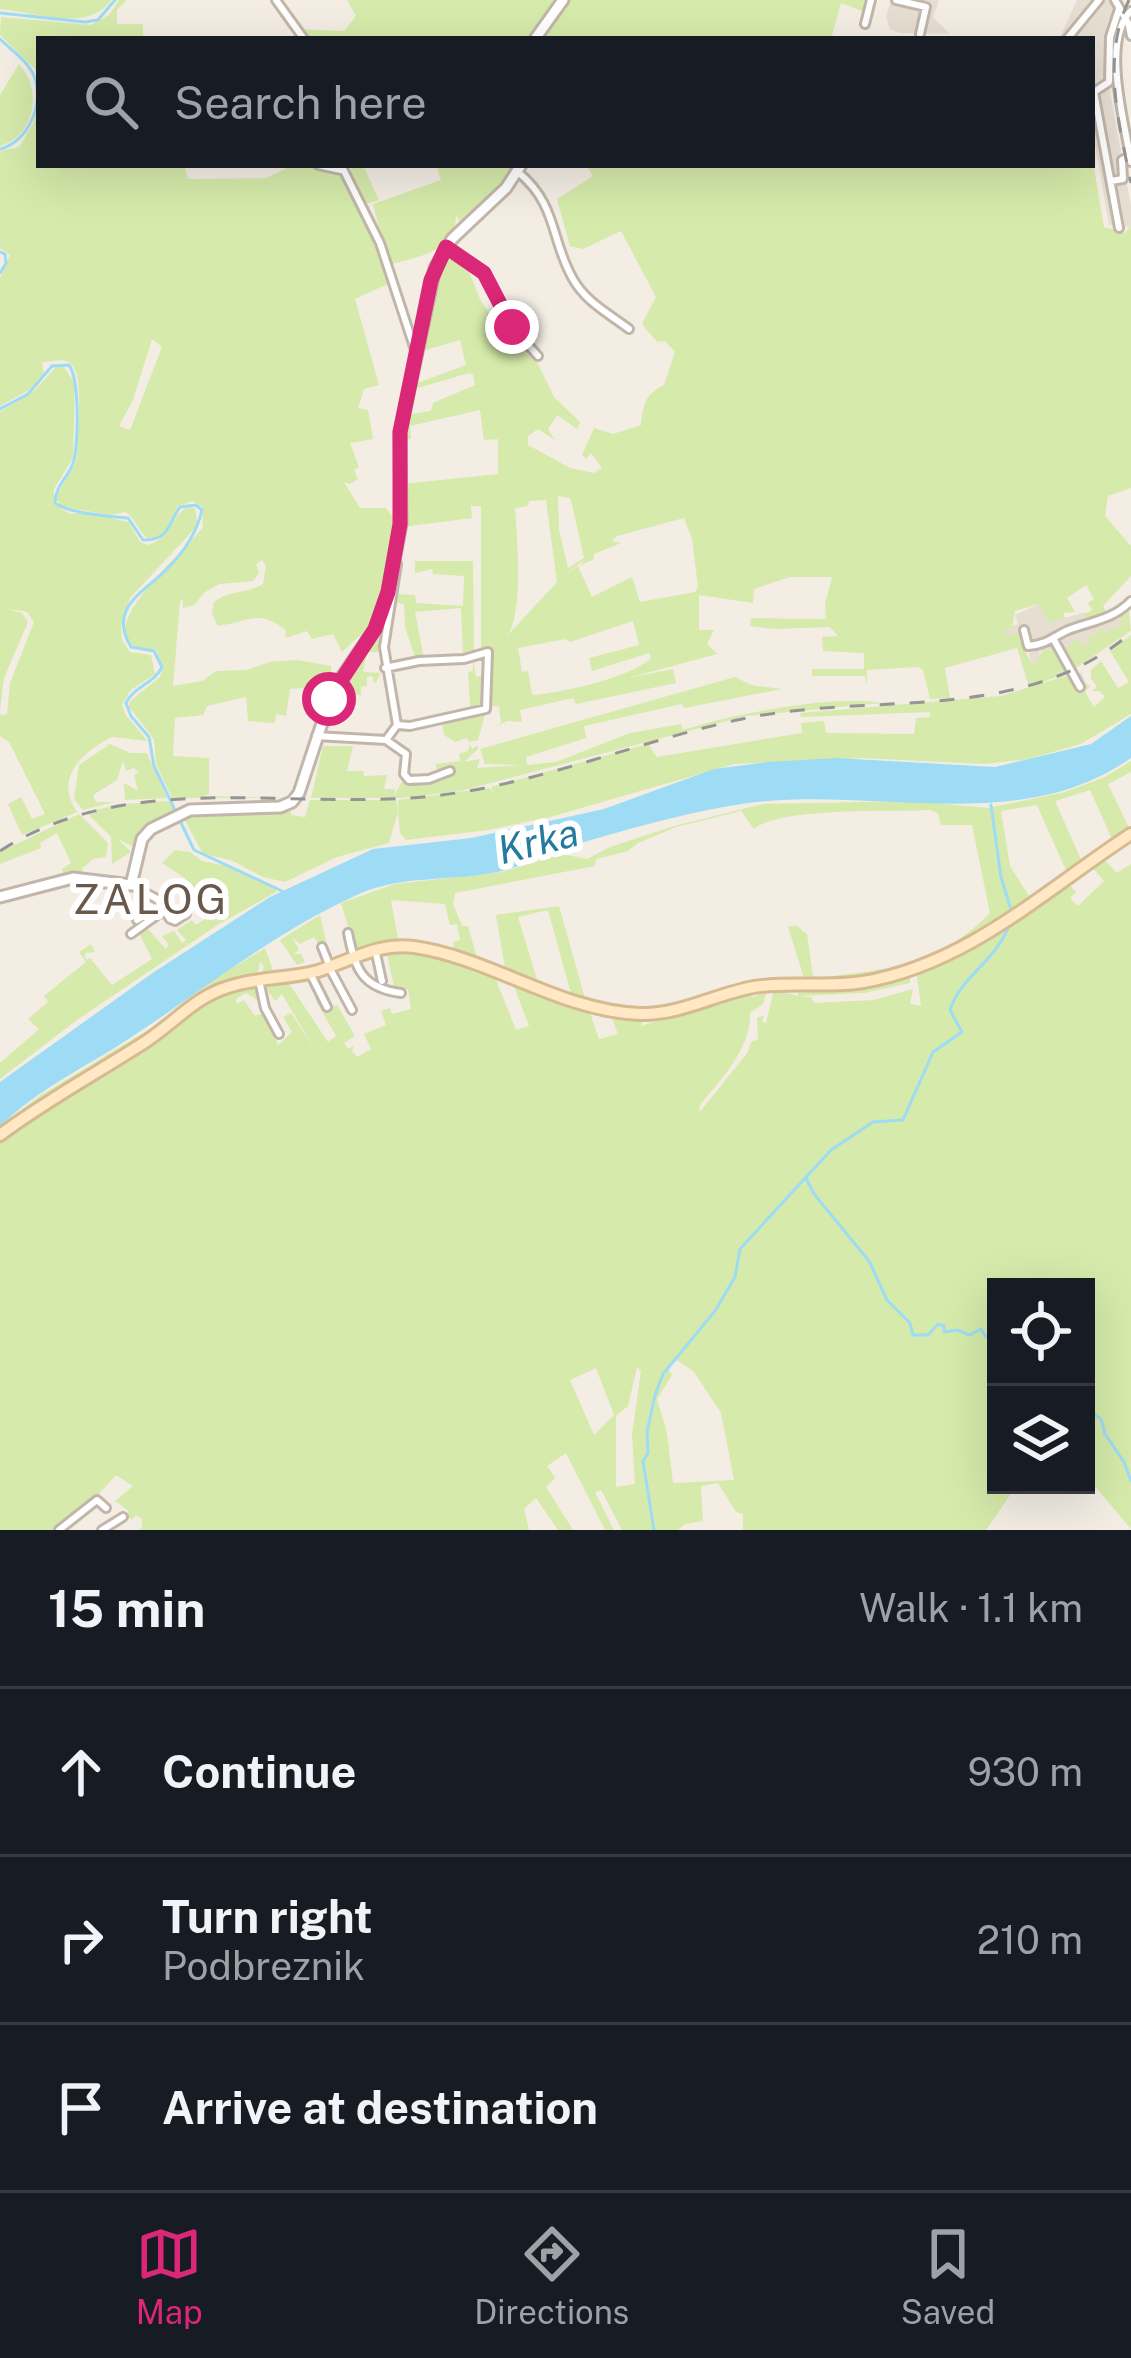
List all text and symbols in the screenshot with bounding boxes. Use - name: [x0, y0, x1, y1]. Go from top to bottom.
- search box: [36, 36, 1095, 168]
- icon: search: [78, 69, 144, 135]
- text: Search here: [174, 76, 427, 129]
- route end: [485, 300, 539, 354]
- route start: [302, 672, 356, 726]
- water label: Krka: [493, 809, 583, 873]
- district label: ZALOG: [73, 874, 229, 923]
- map controls: [987, 1278, 1095, 1494]
- button: locate: [987, 1278, 1095, 1386]
- button: layers: [987, 1386, 1095, 1494]
- text: 15 min: [48, 1579, 205, 1638]
- text: Walk · 1.1 km: [859, 1585, 1083, 1631]
- icon: ahead: [48, 1739, 114, 1805]
- text: Continue: [162, 1745, 356, 1798]
- text: 930 m: [968, 1749, 1083, 1795]
- text: Turn right: [162, 1890, 373, 1943]
- icon: right: [48, 1907, 114, 1973]
- text: 210 m: [977, 1917, 1083, 1963]
- text: Podbreznik: [162, 1943, 365, 1989]
- icon: arrive: [48, 2075, 114, 2141]
- text: Arrive at destination: [162, 2081, 598, 2134]
- tab: Map: [136, 2221, 203, 2331]
- tab: Directions: [474, 2221, 629, 2331]
- tab: Saved: [901, 2221, 995, 2331]

